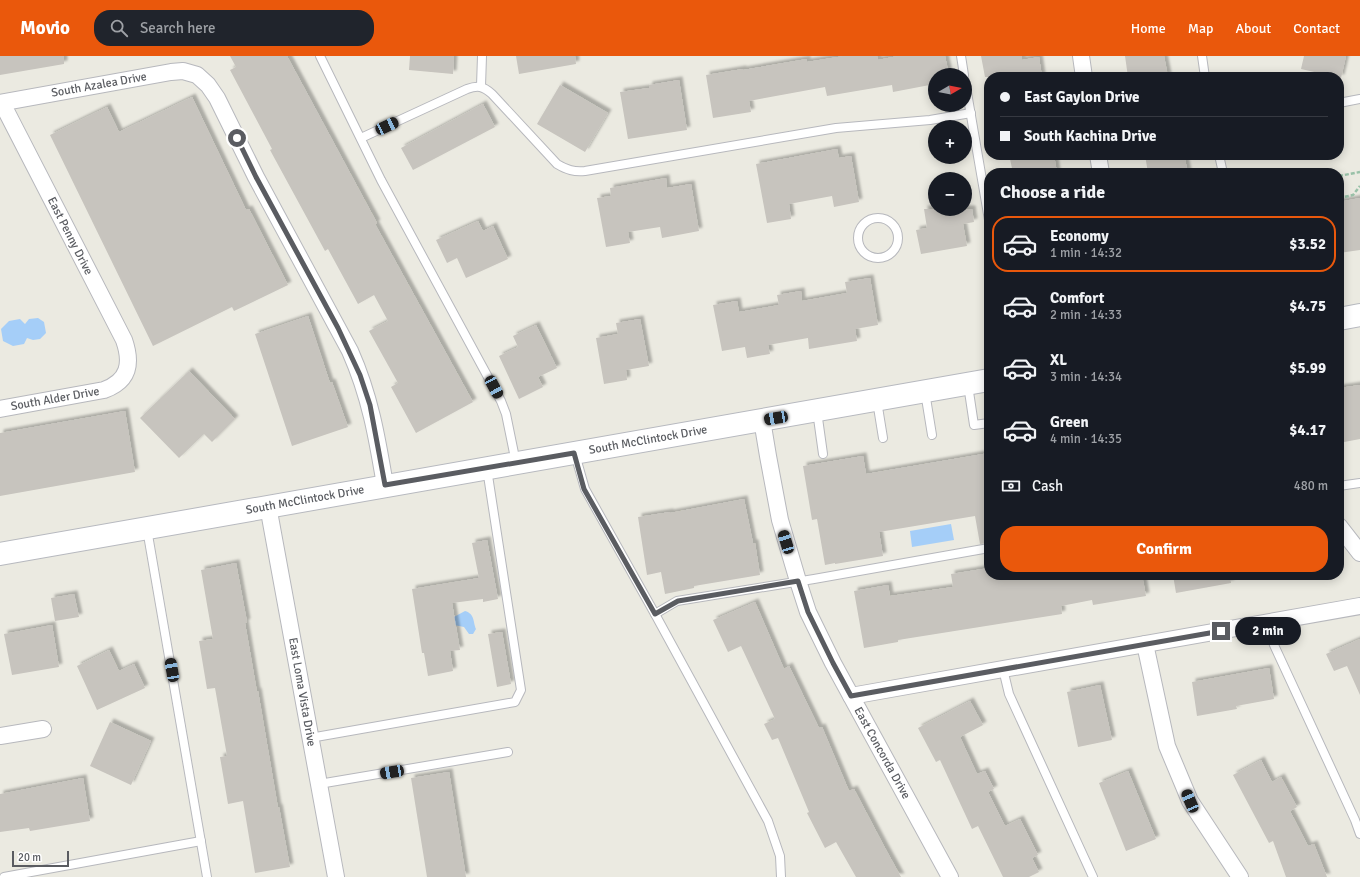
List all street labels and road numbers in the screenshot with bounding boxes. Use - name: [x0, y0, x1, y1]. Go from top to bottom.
- street label: South Azalea Drive: [50, 69, 148, 101]
- street label: East Penny Drive: [44, 195, 96, 277]
- street label: South Alder Drive: [9, 384, 101, 414]
- street label: South McClintock Drive: [588, 422, 708, 458]
- street label: South McClintock Drive: [245, 482, 365, 518]
- street label: East Loma Vista Drive: [285, 636, 319, 748]
- street label: East Concorda Drive: [850, 704, 914, 802]

